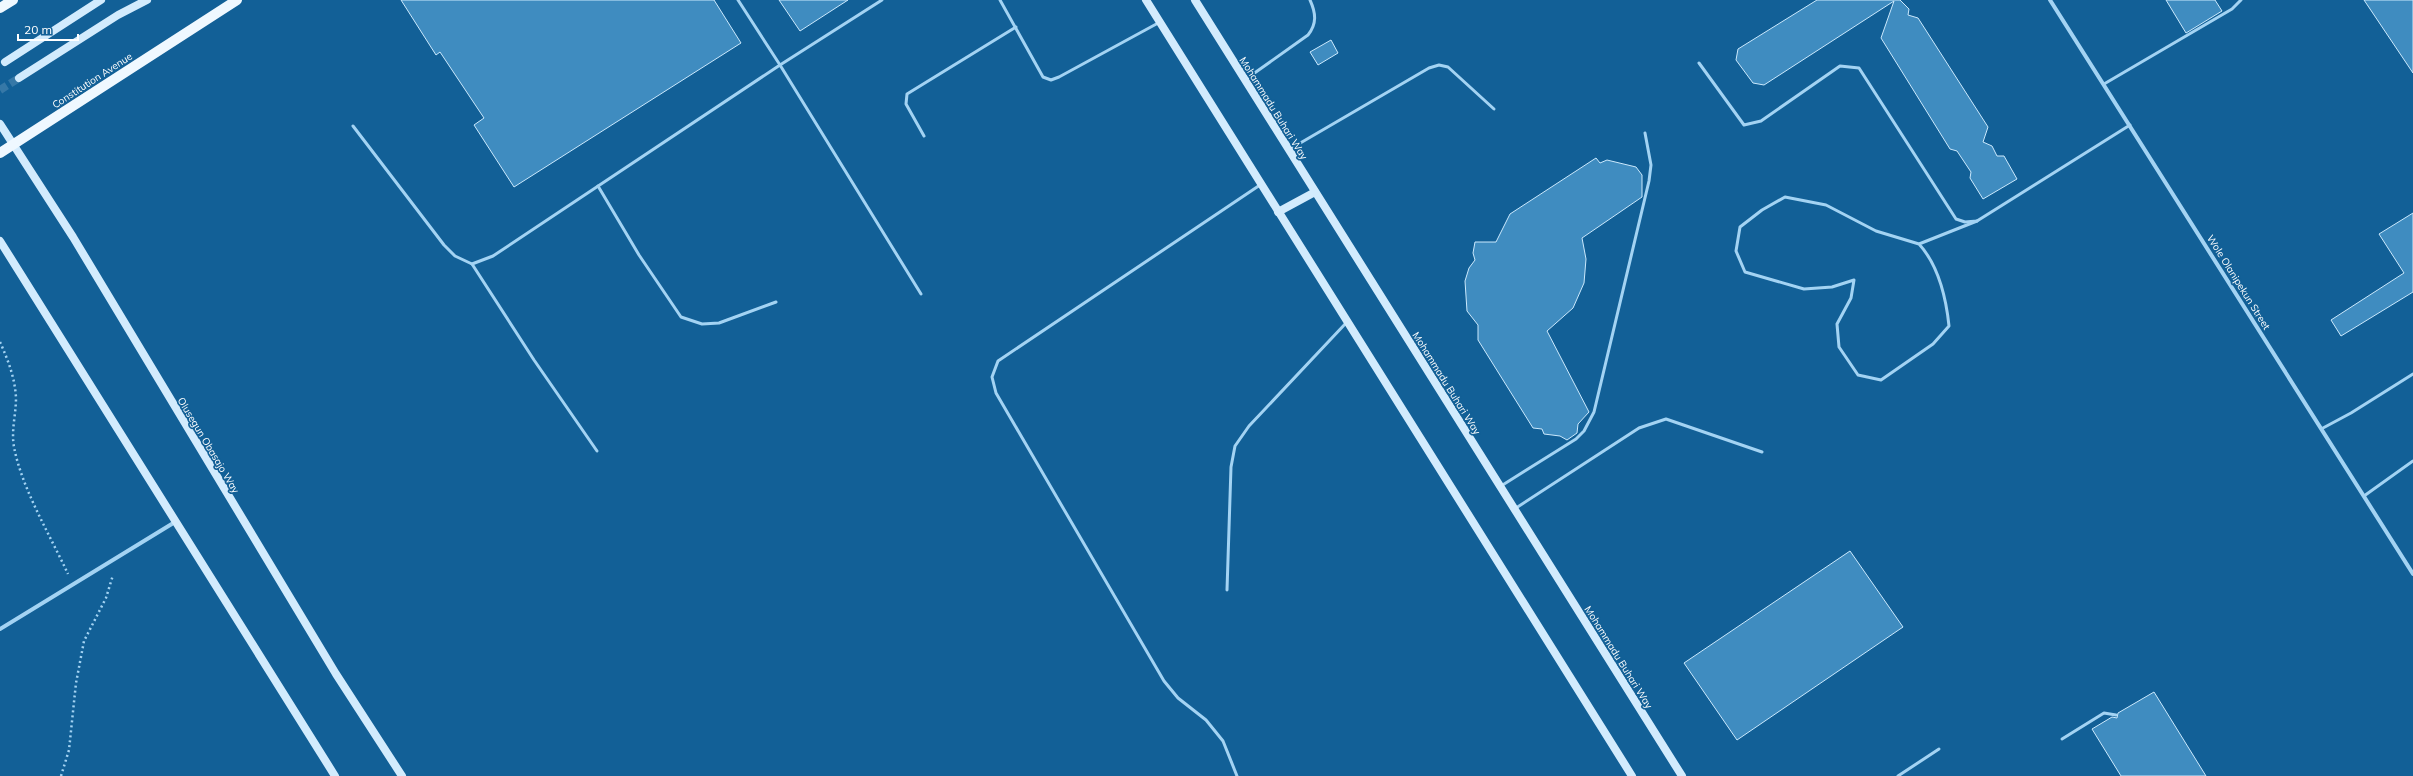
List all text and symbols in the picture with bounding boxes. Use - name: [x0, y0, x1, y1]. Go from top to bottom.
- scale bar: [18, 16, 78, 42]
- text: 20 m: [24, 22, 52, 37]
- street label: Constitution Avenue: [50, 50, 135, 111]
- street label: Mohammadu Buhari Way: [1237, 54, 1311, 163]
- street label: Wole Olanipekun Street: [2204, 232, 2273, 333]
- street label: Mohammadu Buhari Way: [1410, 329, 1484, 438]
- street label: Olusegun Obasajo Way: [175, 395, 243, 496]
- street label: Mohammadu Buhari Way: [1582, 603, 1656, 712]

